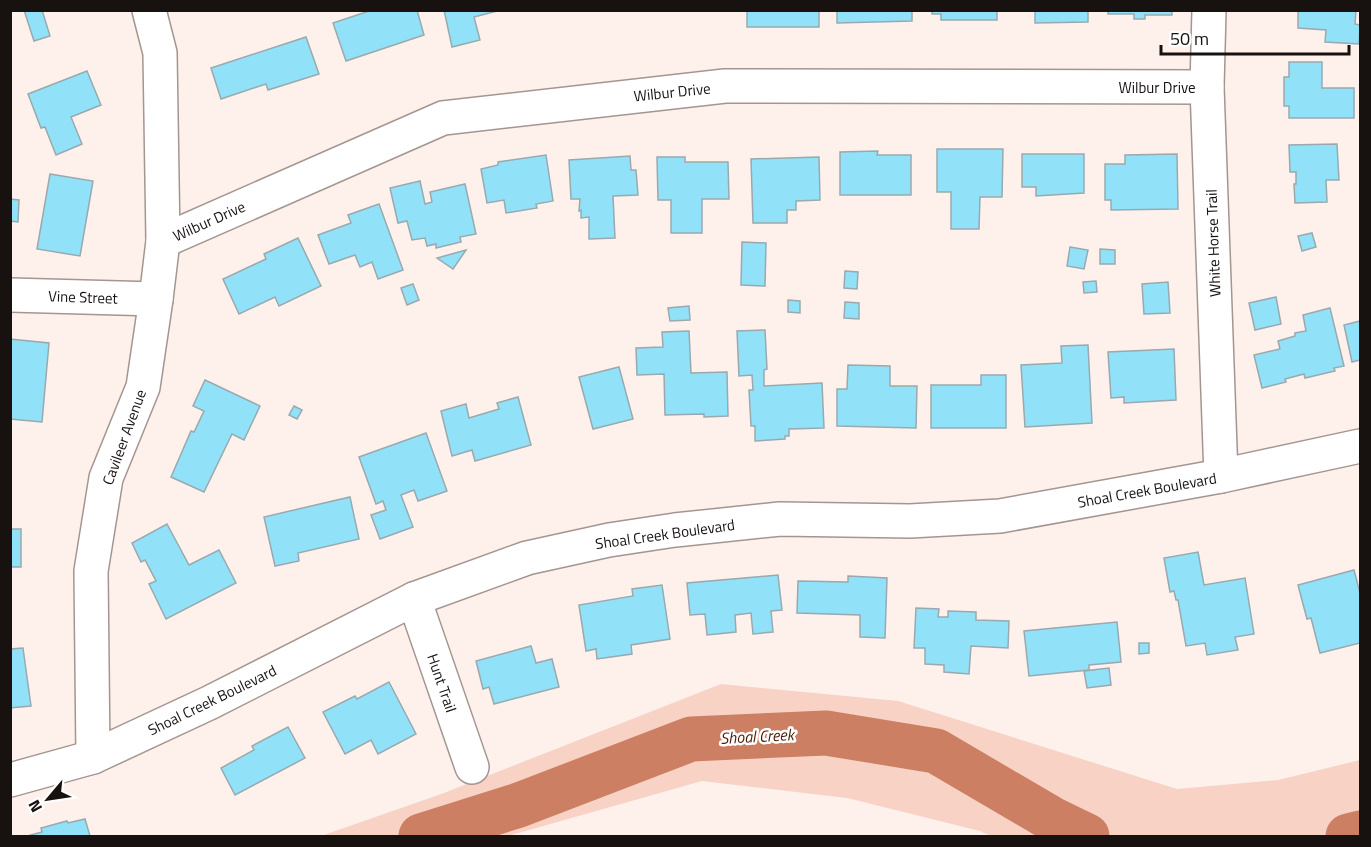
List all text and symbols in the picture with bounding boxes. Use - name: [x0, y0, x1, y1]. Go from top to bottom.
- scale bar: [1161, 18, 1348, 56]
- text: 50 m: [1170, 25, 1209, 52]
- street label: Wilbur Drive: [1118, 76, 1196, 99]
- street label: Wilbur Drive: [632, 77, 712, 107]
- street label: White Horse Trail: [1200, 189, 1226, 297]
- street label: Wilbur Drive: [169, 195, 249, 247]
- street label: Vine Street: [48, 284, 119, 310]
- street label: Cavileer Avenue: [96, 386, 152, 488]
- street label: Shoal Creek Boulevard: [1076, 466, 1218, 514]
- street label: Shoal Creek Boulevard: [594, 513, 736, 555]
- street label: Hunt Trail: [421, 651, 463, 715]
- street label: Shoal Creek Boulevard: [144, 659, 280, 741]
- water label: Shoal Creek: [720, 722, 796, 750]
- north arrow: [18, 769, 78, 829]
- text: N: [22, 796, 48, 817]

